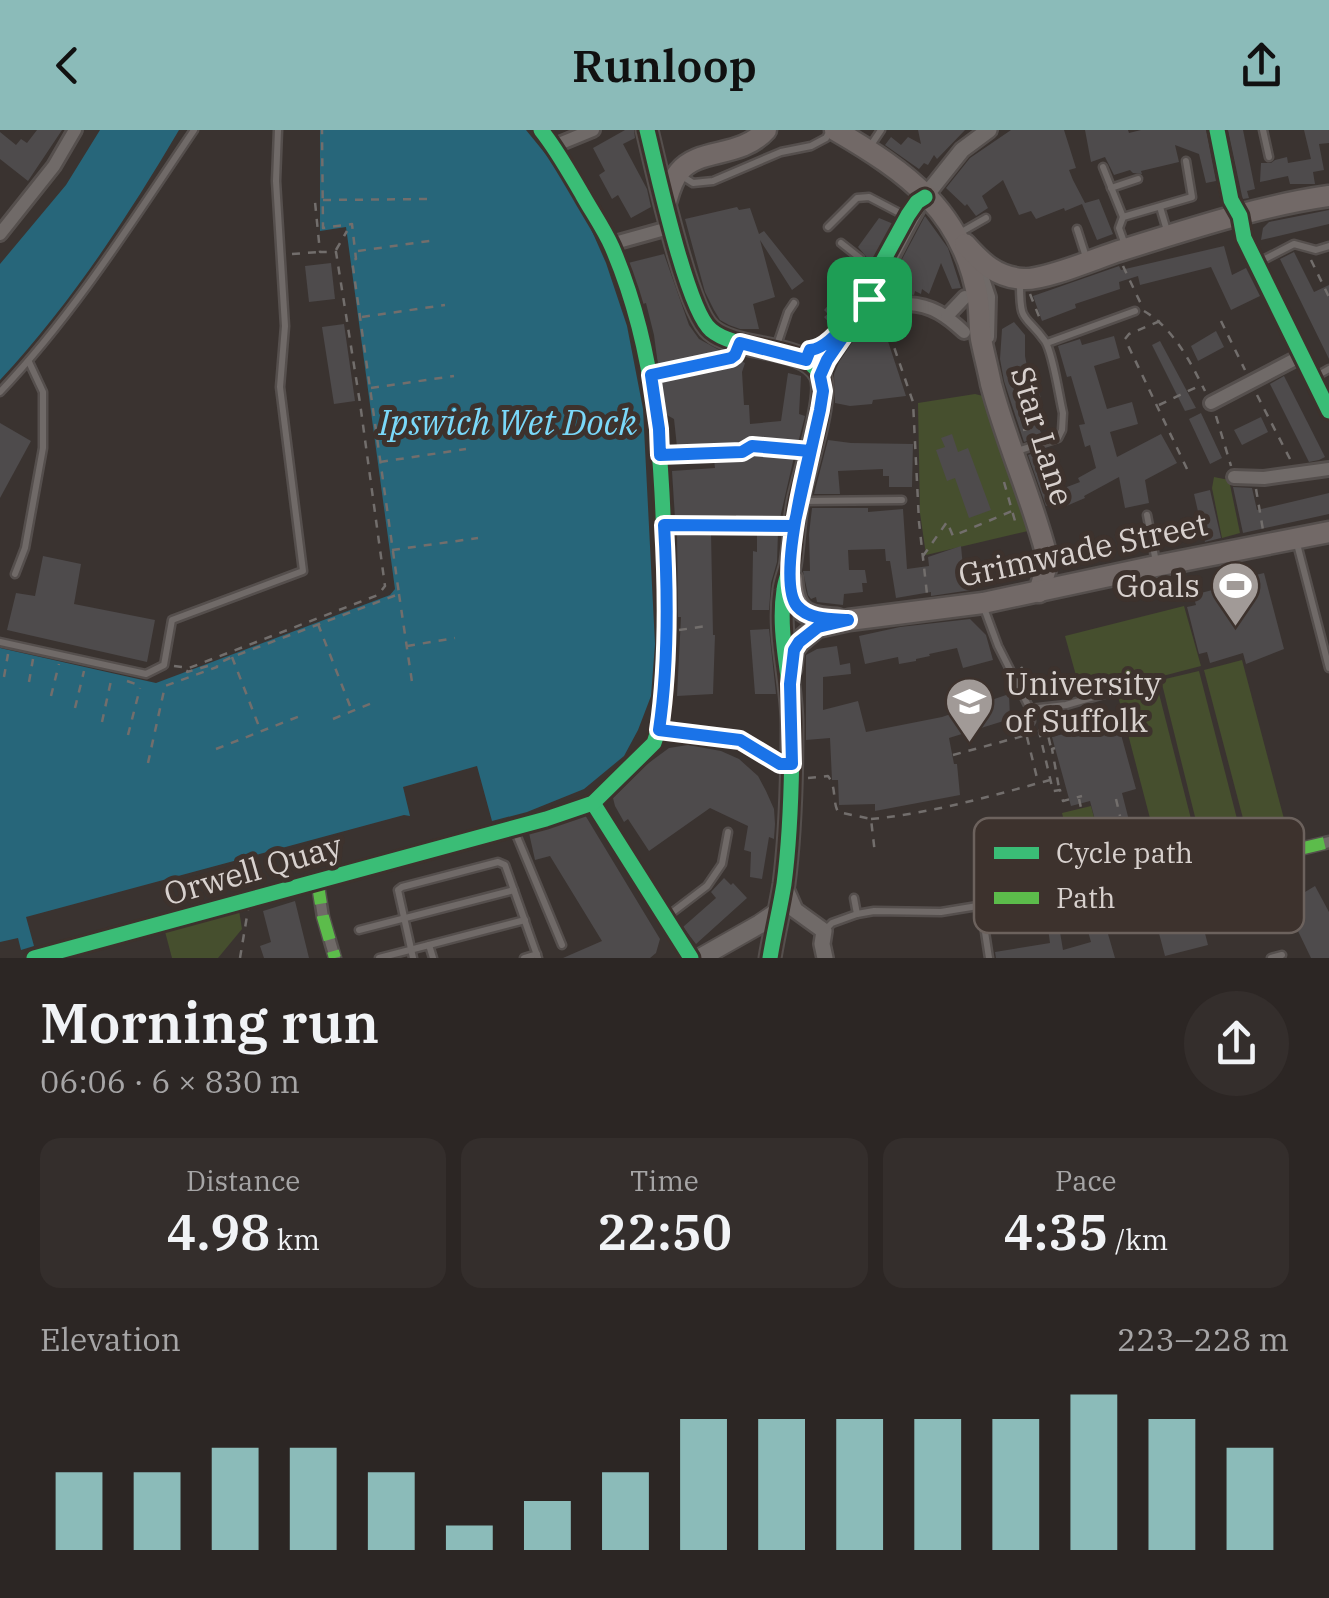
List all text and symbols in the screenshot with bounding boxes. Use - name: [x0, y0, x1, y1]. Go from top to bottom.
- text: Runloop: [572, 36, 757, 94]
- icon: back: [40, 38, 95, 93]
- icon: share: [1234, 38, 1289, 93]
- pin: [827, 257, 912, 342]
- icon: arrive: [842, 272, 897, 327]
- street label: Star Lane: [1002, 361, 1084, 510]
- water label: Ipswich Wet Dock: [378, 399, 638, 445]
- street label: Grimwade Street: [954, 502, 1211, 596]
- sports icon: Goals: [1209, 560, 1261, 628]
- place label: Goals: [1116, 564, 1200, 606]
- place label: University of Suffolk: [1005, 662, 1162, 741]
- school or university icon: University of Suffolk: [944, 676, 996, 744]
- legend: [974, 818, 1304, 933]
- street label: Orwell Quay: [159, 823, 348, 915]
- text: Cycle path: [1056, 834, 1193, 871]
- text: Path: [1056, 879, 1115, 916]
- text: Morning run: [40, 987, 379, 1058]
- button: share: [1184, 991, 1289, 1096]
- text: 06:06 · 6 × 830 m: [40, 1060, 300, 1102]
- text: Distance: [186, 1162, 300, 1199]
- text: Time: [630, 1162, 699, 1199]
- text: Pace: [1055, 1162, 1117, 1199]
- text: 4.98: [166, 1199, 270, 1264]
- text: 22:50: [597, 1199, 732, 1264]
- text: 4:35: [1003, 1199, 1108, 1264]
- text: km: [270, 1221, 320, 1258]
- text: /km: [1108, 1221, 1168, 1258]
- text: Elevation: [40, 1318, 181, 1360]
- text: 223–228 m: [1117, 1318, 1289, 1360]

